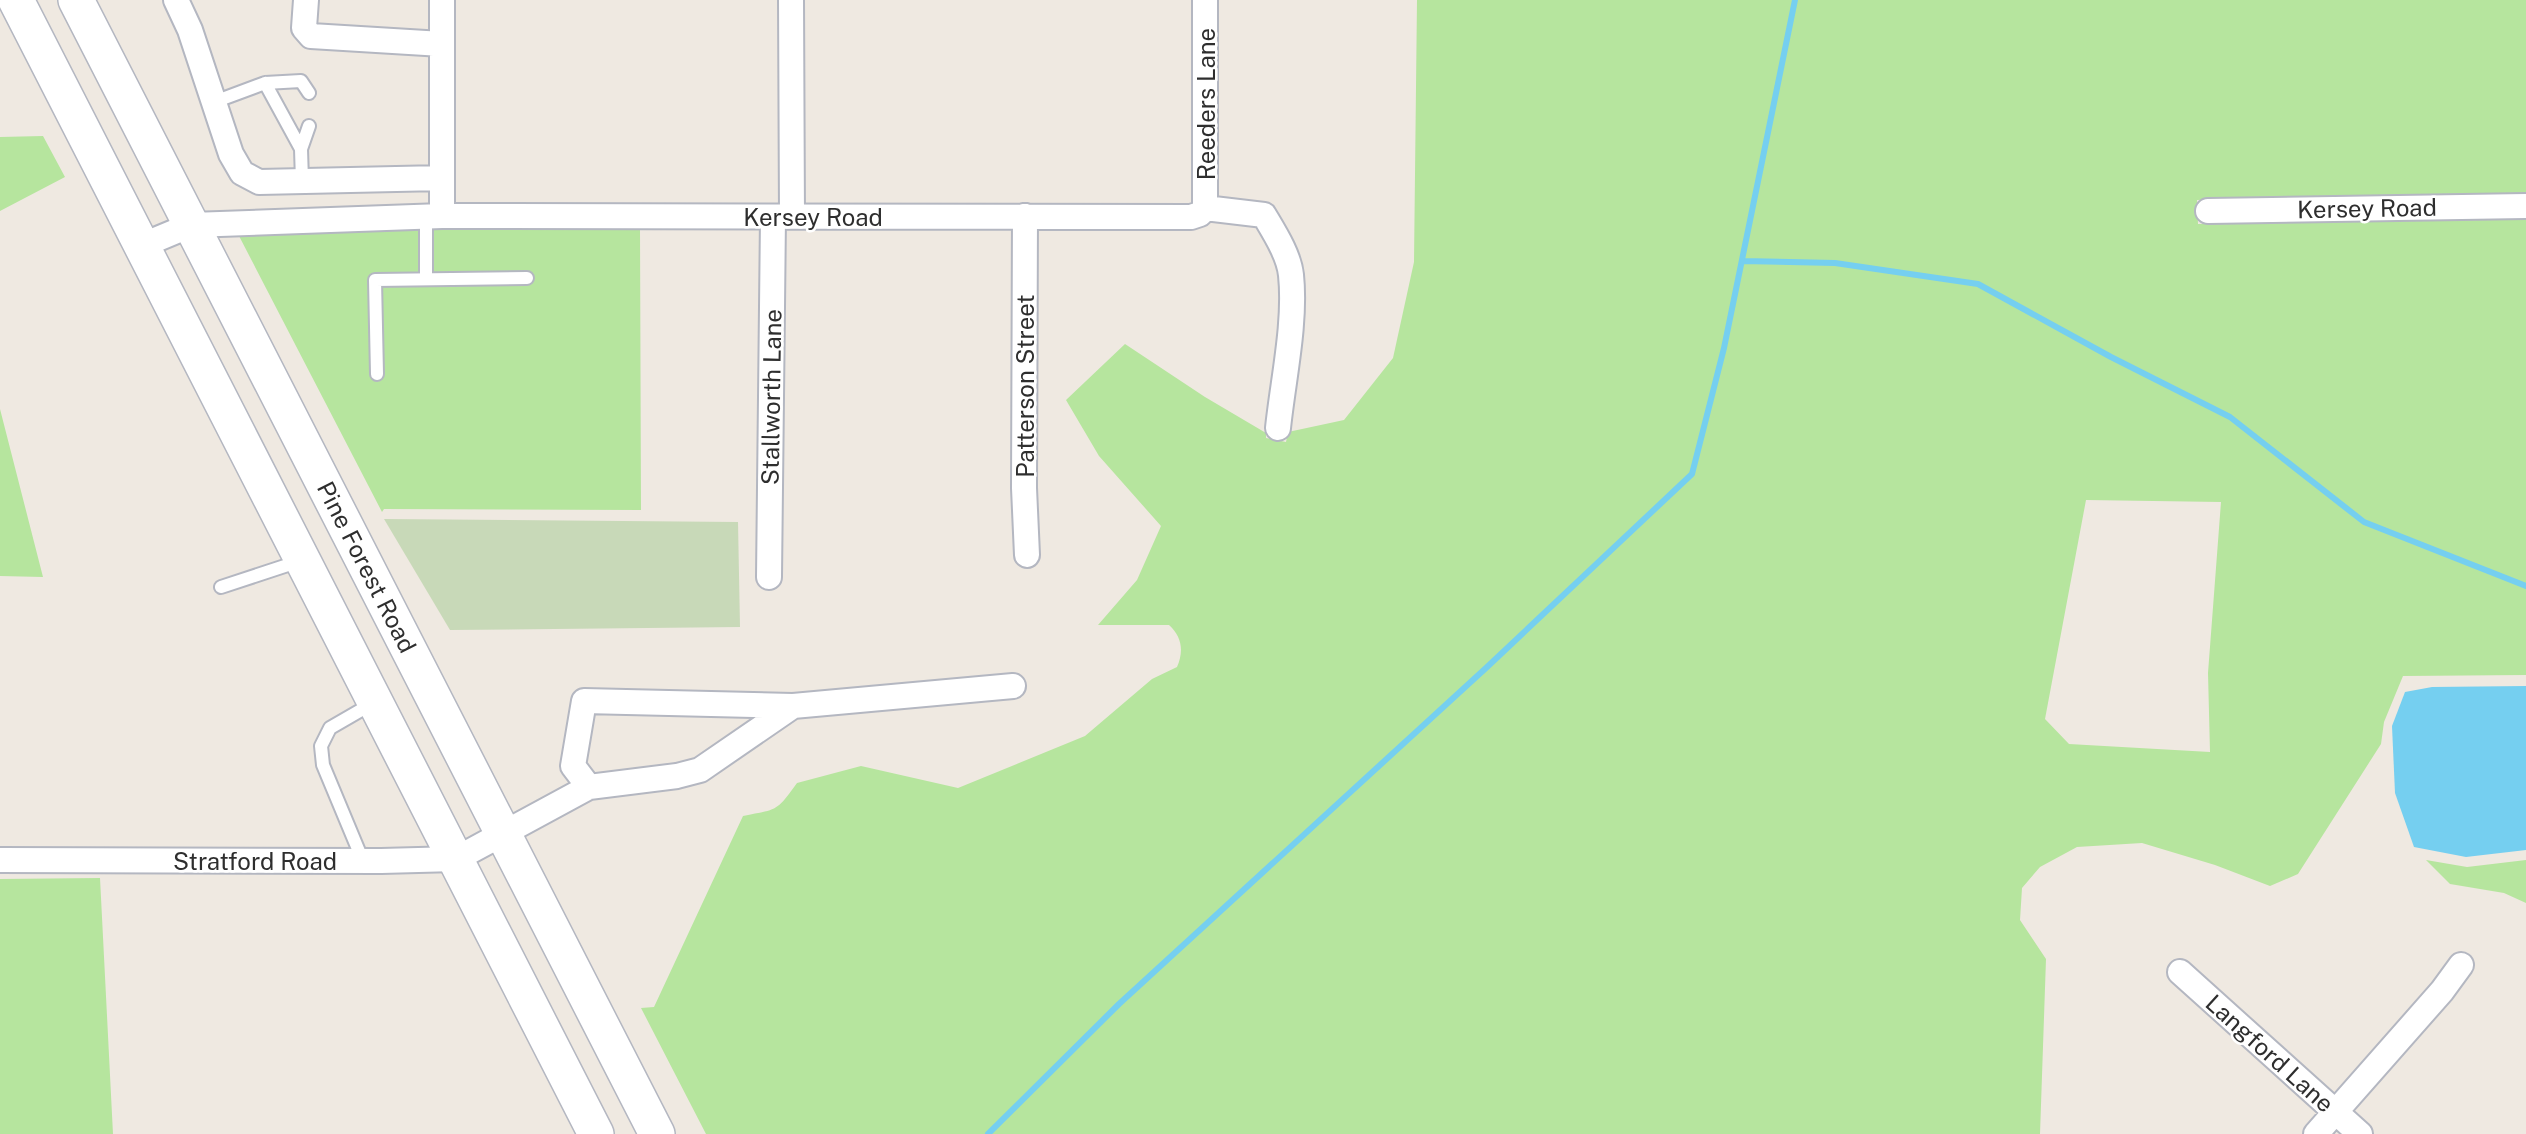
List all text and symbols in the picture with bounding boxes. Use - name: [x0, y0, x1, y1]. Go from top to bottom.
- street label: Reeders Lane: [1192, 28, 1220, 180]
- street label: Kersey Road: [2297, 193, 2437, 223]
- street label: Kersey Road: [743, 203, 883, 231]
- street label: Patterson Street: [1011, 294, 1039, 478]
- street label: Stallworth Lane: [755, 309, 787, 485]
- street label: Pine Forest Road: [312, 477, 422, 657]
- street label: Stratford Road: [173, 847, 337, 875]
- street label: Langford Lane: [2200, 988, 2340, 1118]

